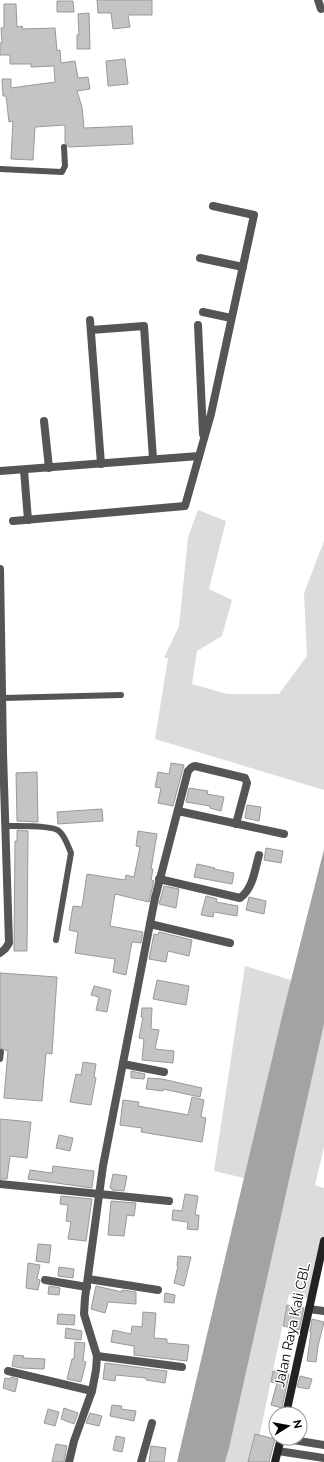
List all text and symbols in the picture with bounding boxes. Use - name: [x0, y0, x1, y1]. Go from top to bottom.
- street label: Jalan Raya Kali CBL: [271, 1261, 313, 1389]
- north arrow: [268, 1406, 308, 1446]
- text: N: [290, 1419, 305, 1430]

